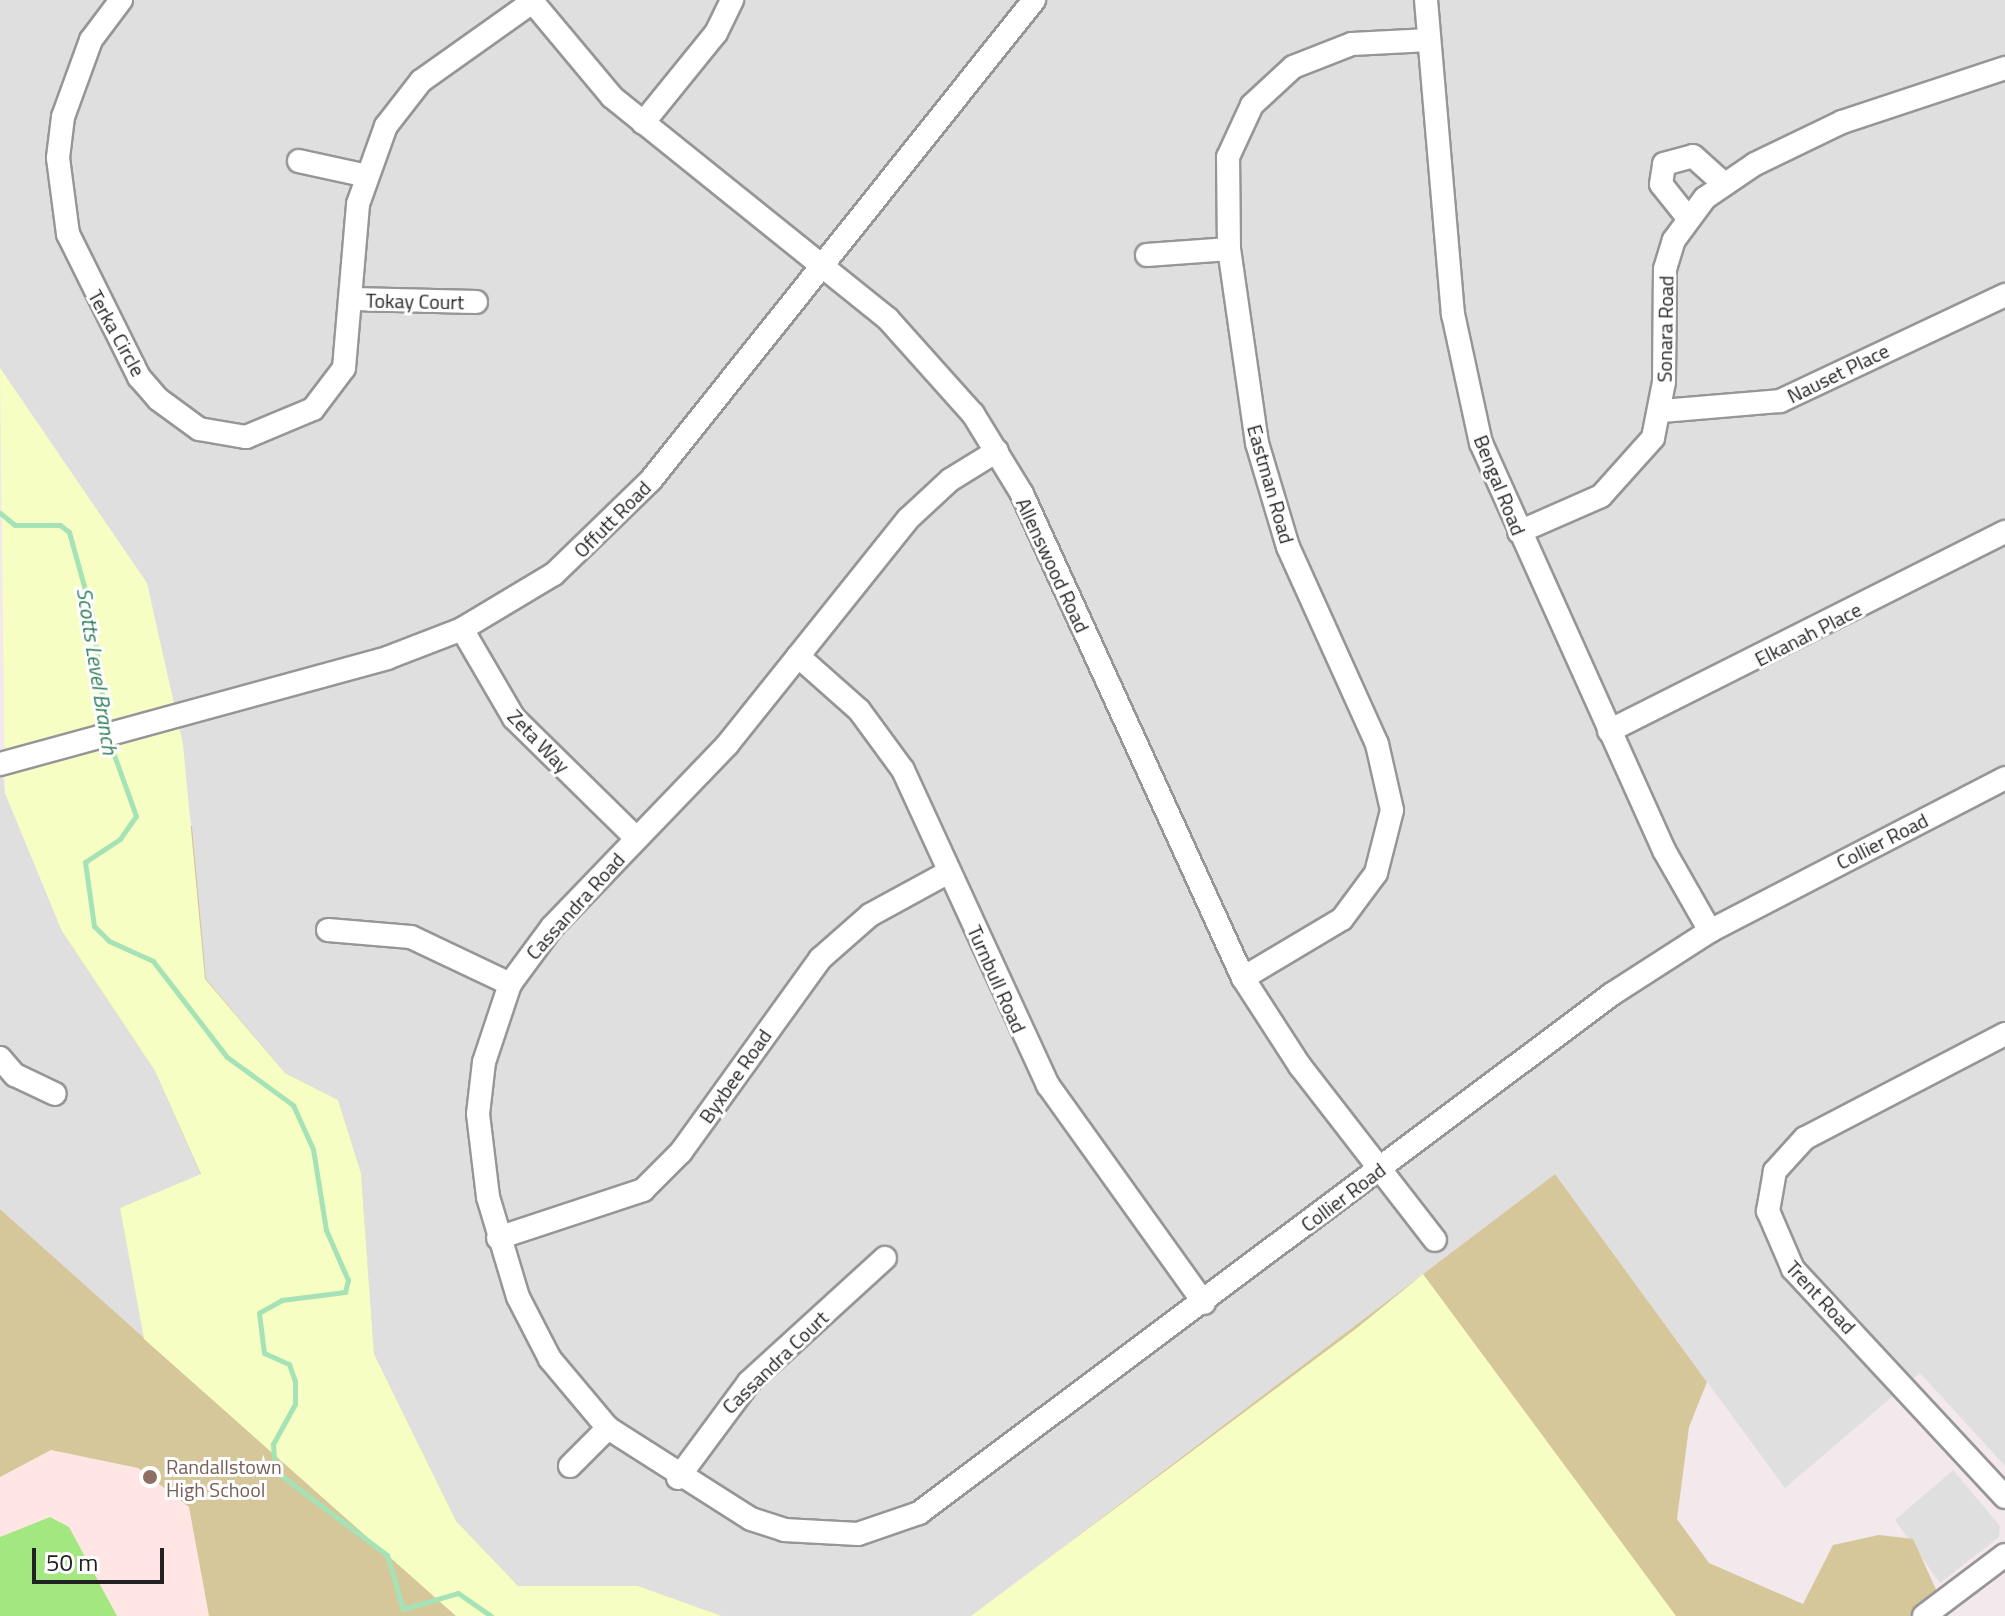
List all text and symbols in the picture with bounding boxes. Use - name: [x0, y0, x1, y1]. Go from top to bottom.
- street label: Sonara Road: [1652, 275, 1678, 383]
- street label: Terka Circle: [83, 286, 151, 380]
- street label: Tokay Court: [366, 288, 464, 314]
- street label: Nauset Place: [1783, 338, 1893, 408]
- street label: Eastman Road: [1243, 422, 1299, 546]
- street label: Bengal Road: [1469, 431, 1531, 539]
- street label: Offutt Road: [569, 476, 655, 562]
- street label: Allenswood Road: [1011, 494, 1095, 636]
- water label: Scotts Level Branch: [71, 586, 123, 756]
- street label: Elkanah Place: [1751, 597, 1865, 671]
- street label: Zeta Way: [503, 704, 575, 778]
- street label: Collier Road: [1832, 808, 1932, 874]
- street label: Cassandra Road: [521, 848, 629, 964]
- street label: Turnbull Road: [963, 922, 1031, 1036]
- street label: Byxbee Road: [694, 1024, 776, 1128]
- street label: Collier Road: [1296, 1157, 1390, 1237]
- street label: Trent Road: [1781, 1256, 1861, 1338]
- street label: Cassandra Court: [717, 1305, 833, 1419]
- place label: Randallstown High School: [166, 1454, 282, 1501]
- marker: Randallstown High School: [141, 1468, 159, 1486]
- scale bar: [36, 1532, 168, 1582]
- text: 50 m: [46, 1544, 98, 1580]

